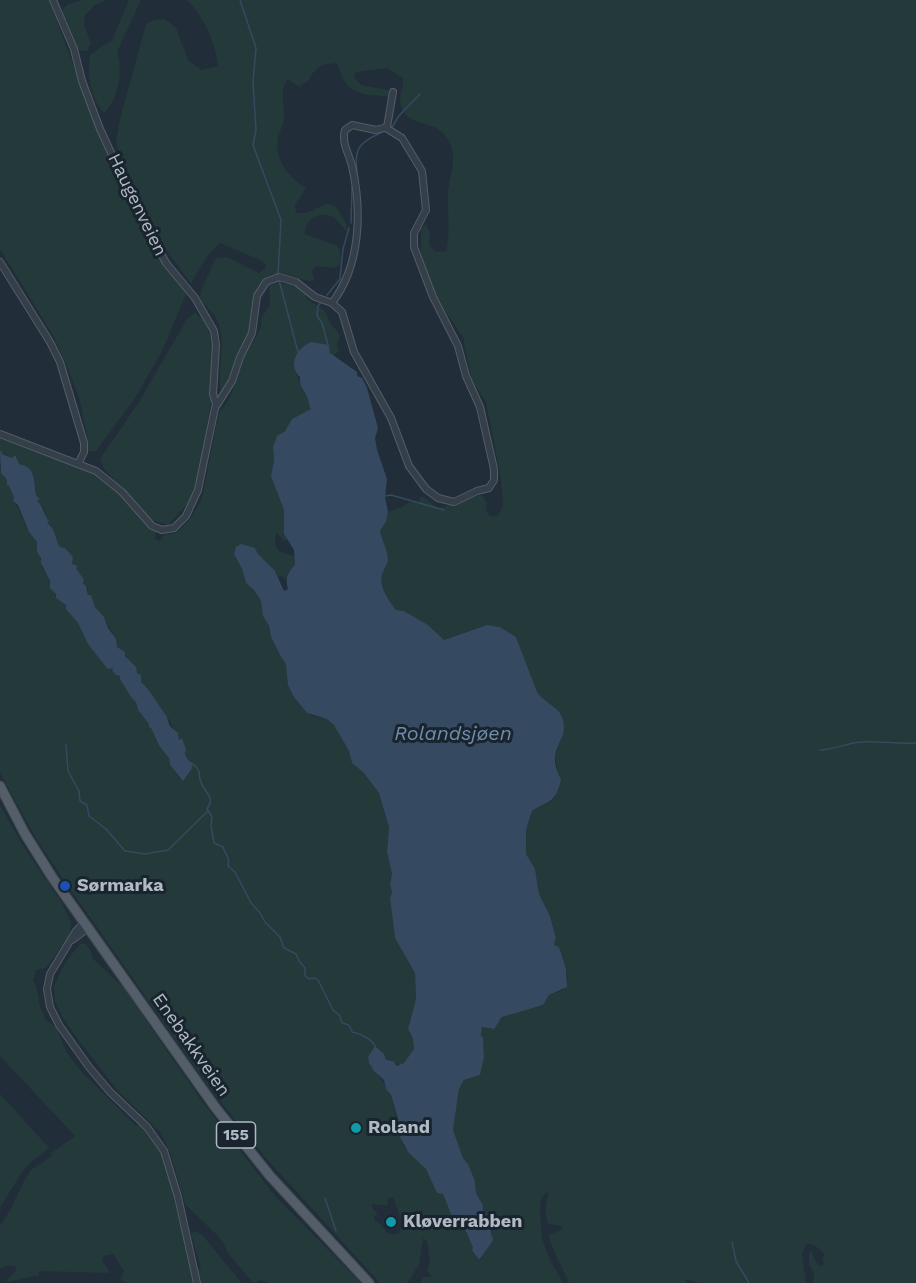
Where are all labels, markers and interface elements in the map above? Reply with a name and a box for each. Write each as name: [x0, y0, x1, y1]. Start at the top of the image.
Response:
street label: Haugenveien: [103, 150, 171, 260]
water label: Rolandsjøen: [394, 722, 512, 746]
place label: Sørmarka: [77, 875, 164, 897]
marker: Sørmarka: [58, 879, 72, 893]
street label: Enebakkveien: [147, 989, 235, 1101]
place label: Roland: [368, 1117, 430, 1139]
marker: Roland: [349, 1121, 363, 1135]
road number: 155: [216, 1122, 256, 1148]
place label: Kløverrabben: [403, 1211, 522, 1233]
marker: Kløverrabben: [384, 1215, 398, 1229]

